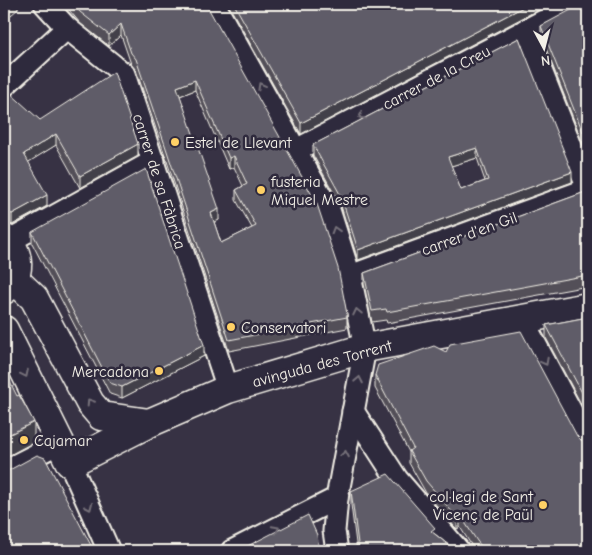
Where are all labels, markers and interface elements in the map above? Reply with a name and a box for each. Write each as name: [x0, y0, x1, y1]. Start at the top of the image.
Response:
north arrow: [520, 22, 570, 72]
street label: carrer de la Creu: [380, 42, 493, 114]
text: N: [540, 51, 551, 69]
one-way arrow: [257, 82, 267, 91]
one-way arrow: [358, 110, 367, 120]
street label: carrer de sa Fàbrica: [129, 111, 189, 251]
place label: Estel de Llevant: [185, 134, 292, 152]
marker: Estel de Llevant: [169, 136, 181, 148]
place label: fusteria Miquel Mestre: [270, 173, 368, 209]
marker: fusteria Miquel Mestre: [255, 184, 267, 196]
street label: carrer d'en Gil: [419, 208, 520, 260]
one-way arrow: [331, 226, 341, 235]
one-way arrow: [353, 308, 363, 317]
place label: Conservatori: [241, 319, 326, 337]
marker: Conservatori: [225, 321, 237, 333]
street label: avinguda des Torrent: [250, 337, 394, 391]
one-way arrow: [539, 357, 549, 366]
place label: Mercadona: [72, 363, 149, 381]
marker: Mercadona: [153, 365, 165, 377]
one-way arrow: [19, 368, 29, 377]
one-way arrow: [353, 375, 363, 384]
one-way arrow: [87, 398, 96, 407]
place label: Cajamar: [34, 432, 93, 450]
marker: Cajamar: [18, 434, 30, 446]
one-way arrow: [339, 450, 349, 459]
place label: col·legi de Sant Vicenç de Paül: [429, 488, 533, 524]
marker: col·legi de Sant Vicenç de Paül: [537, 499, 549, 511]
one-way arrow: [83, 502, 94, 511]
one-way arrow: [271, 525, 280, 535]

